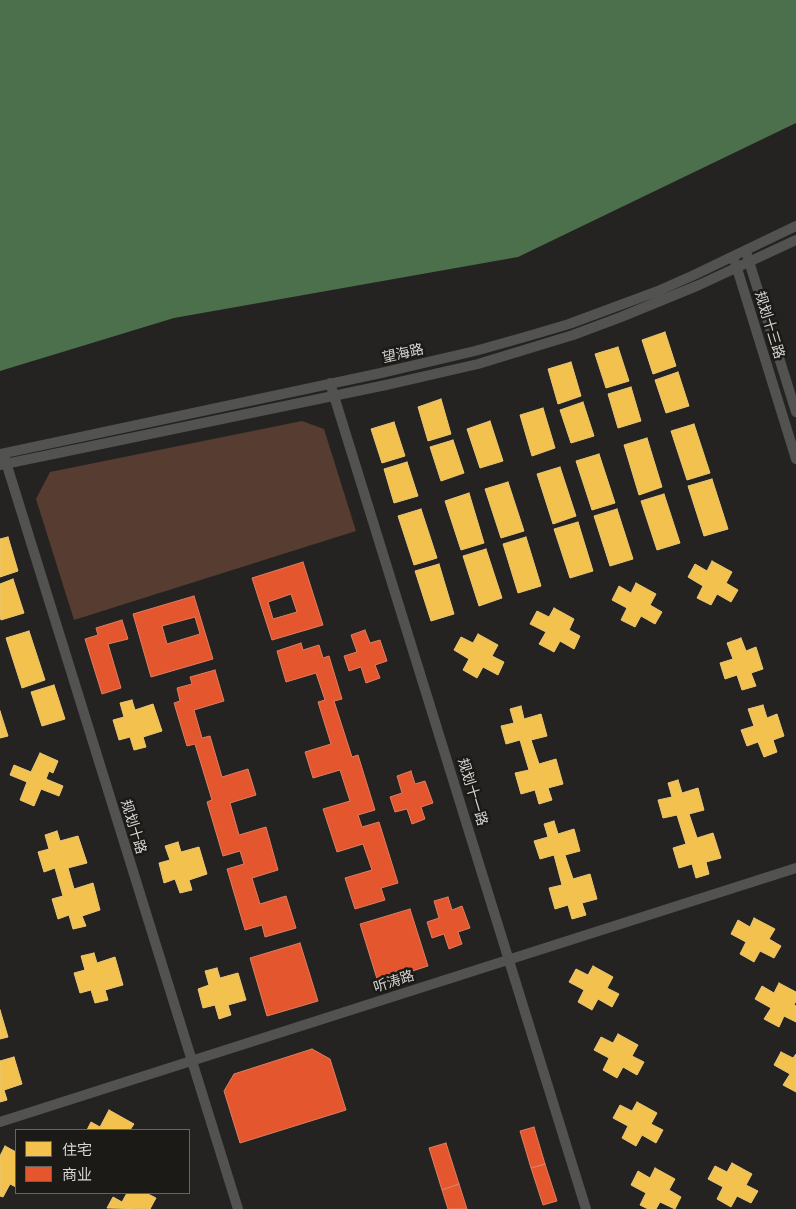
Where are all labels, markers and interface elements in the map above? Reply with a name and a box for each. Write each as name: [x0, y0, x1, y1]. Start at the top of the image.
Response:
street label: 规划十三路: [751, 289, 787, 361]
street label: 望海路: [381, 341, 425, 367]
street label: 规划十一路: [454, 756, 490, 828]
street label: 规划十路: [117, 798, 149, 856]
street label: 听涛路: [371, 968, 417, 996]
legend: [15, 1129, 190, 1194]
text: 住宅: [62, 1141, 92, 1159]
text: 商业: [62, 1166, 92, 1184]

